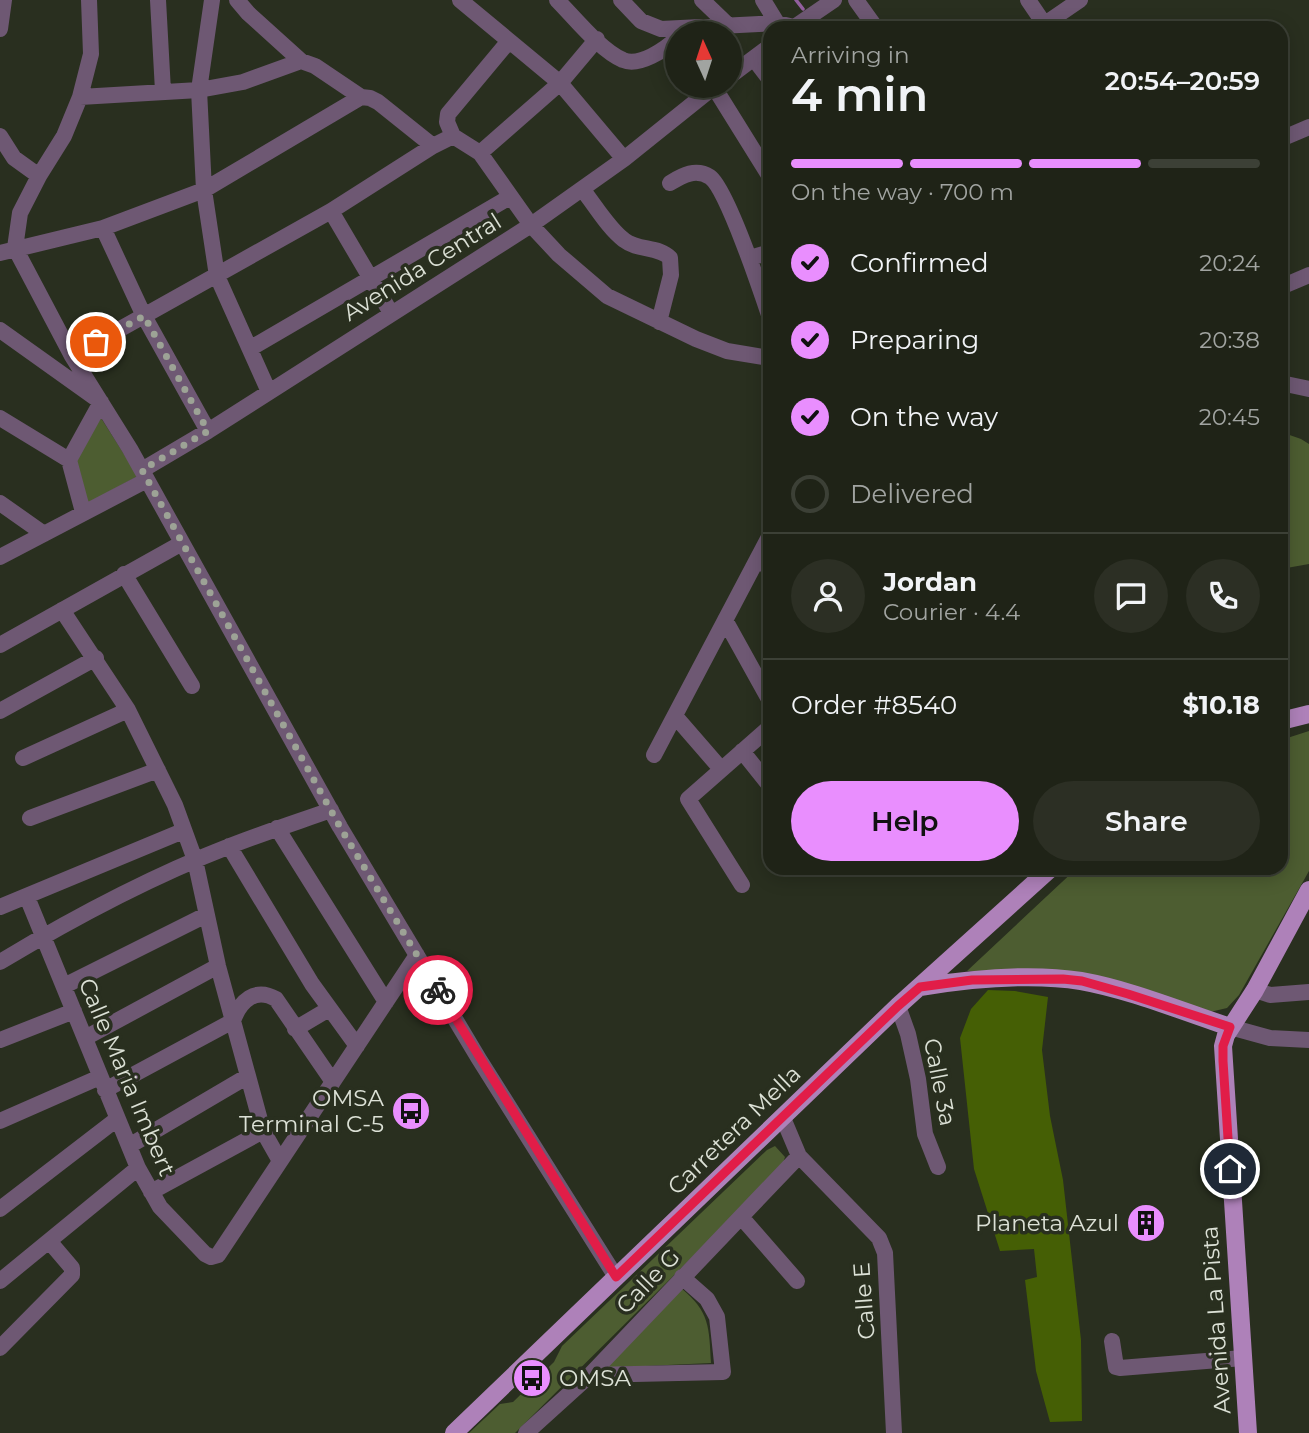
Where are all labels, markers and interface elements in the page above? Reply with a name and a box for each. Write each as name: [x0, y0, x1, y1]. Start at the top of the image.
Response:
north arrow: [665, 21, 742, 98]
map controls: [665, 21, 742, 98]
text: Arriving in: [791, 41, 910, 69]
text: 20:54–20:59: [1105, 65, 1260, 97]
text: 4 min: [791, 66, 928, 123]
text: On the way · 700 m: [791, 178, 1014, 206]
street label: Avenida Central: [338, 207, 506, 327]
icon: check: [791, 244, 829, 282]
text: Confirmed: [850, 247, 989, 279]
text: 20:24: [1199, 249, 1260, 277]
pin: [66, 312, 126, 372]
icon: check: [791, 321, 829, 359]
icon: bag: [77, 323, 115, 361]
text: Preparing: [850, 324, 979, 356]
text: 20:38: [1199, 326, 1260, 354]
icon: check: [791, 398, 829, 436]
text: On the way: [850, 401, 998, 433]
text: 20:45: [1199, 403, 1260, 431]
text: Delivered: [850, 478, 974, 510]
button: person: [791, 559, 865, 633]
button: chat: [1094, 559, 1168, 633]
button: phone: [1186, 559, 1260, 633]
text: Jordan: [883, 566, 977, 598]
text: Courier · 4.4: [883, 598, 1020, 626]
text: Order #8540: [791, 689, 957, 721]
text: $10.18: [1182, 689, 1260, 721]
button: Help: [791, 781, 1019, 861]
button: Share: [1033, 781, 1260, 861]
courier: [403, 955, 473, 1025]
icon: bike: [419, 971, 457, 1009]
street label: Calle Maria Imbert: [73, 974, 181, 1180]
street label: Calle 3a: [918, 1036, 962, 1128]
street label: Carretera Mella: [662, 1059, 806, 1201]
place label: OMSA Terminal C-5: [239, 1084, 385, 1138]
bus stop icon: OMSA Terminal C-5: [390, 1090, 432, 1132]
pin: [1200, 1139, 1260, 1199]
icon: home: [1211, 1150, 1249, 1188]
building icon: Planeta Azul: [1125, 1202, 1167, 1244]
place label: Planeta Azul: [975, 1209, 1119, 1237]
street label: Avenida La Pista: [1195, 1225, 1237, 1415]
street label: Calle G: [610, 1243, 686, 1319]
street label: Calle E: [847, 1261, 881, 1341]
bus stop icon: OMSA: [511, 1357, 553, 1399]
place label: OMSA: [559, 1364, 631, 1392]

